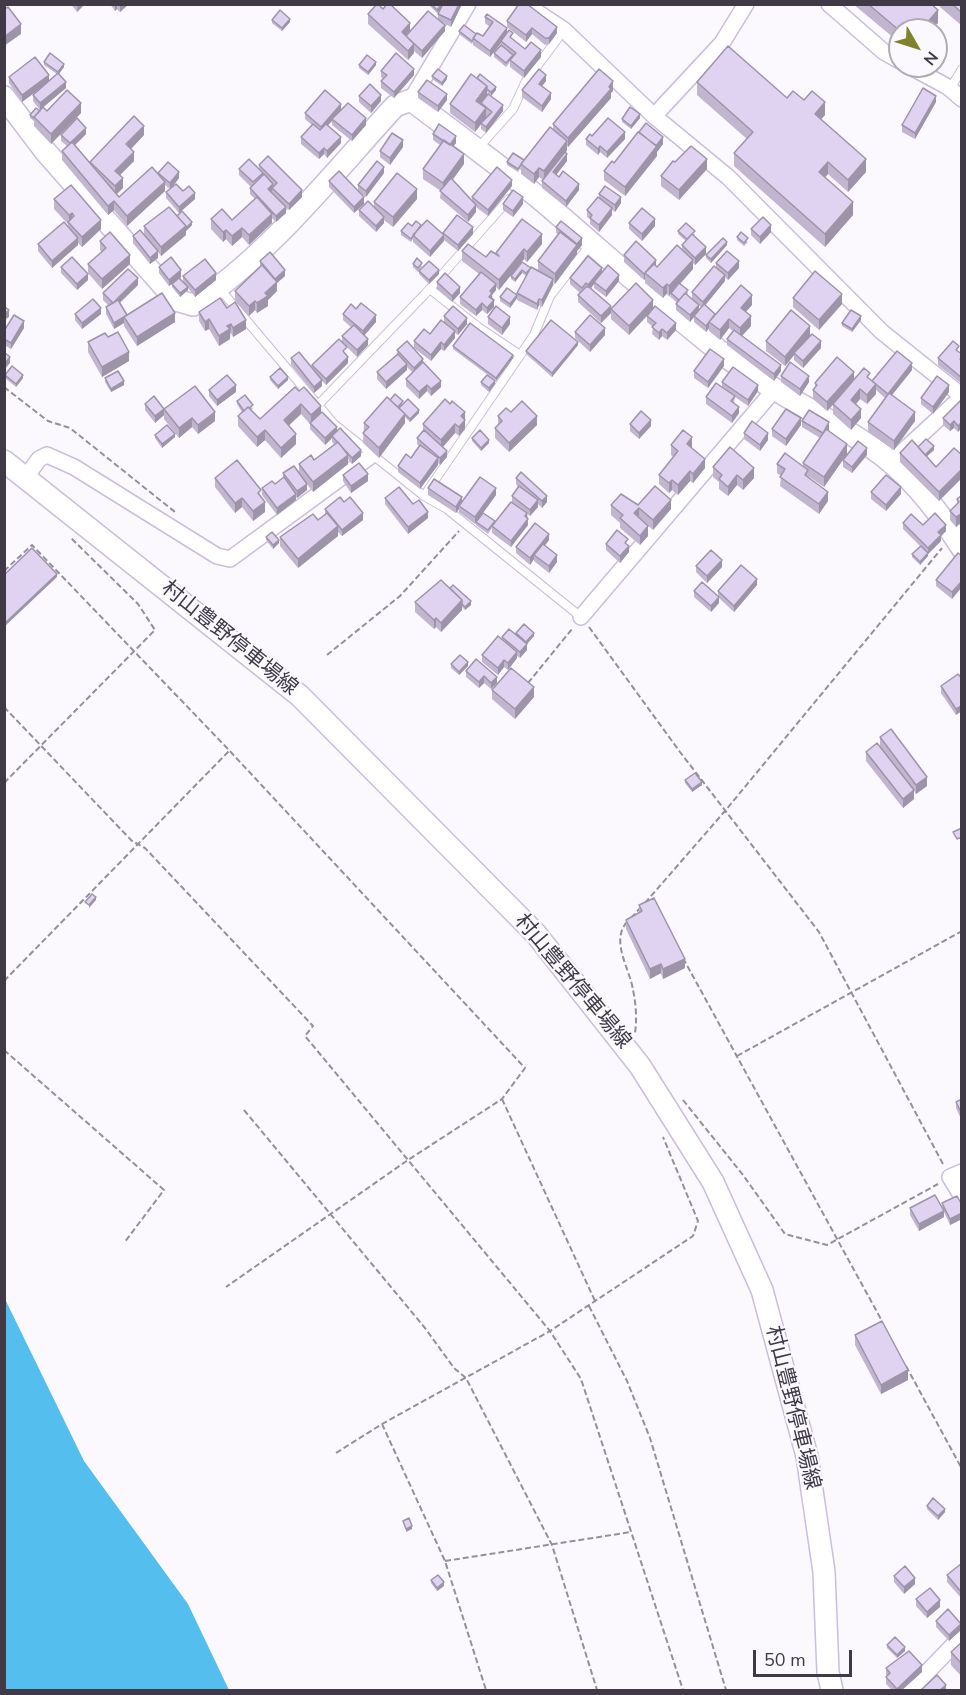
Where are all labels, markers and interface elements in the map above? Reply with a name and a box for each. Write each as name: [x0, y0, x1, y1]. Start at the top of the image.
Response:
north arrow: [888, 18, 948, 78]
text: N: [918, 46, 943, 70]
street label: 村山豊野停車場線: [156, 576, 302, 702]
street label: 村山豊野停車場線: [508, 910, 636, 1054]
street label: 村山豊野停車場線: [759, 1323, 825, 1493]
scale bar: [756, 1638, 855, 1676]
text: 50 m: [764, 1648, 806, 1672]

